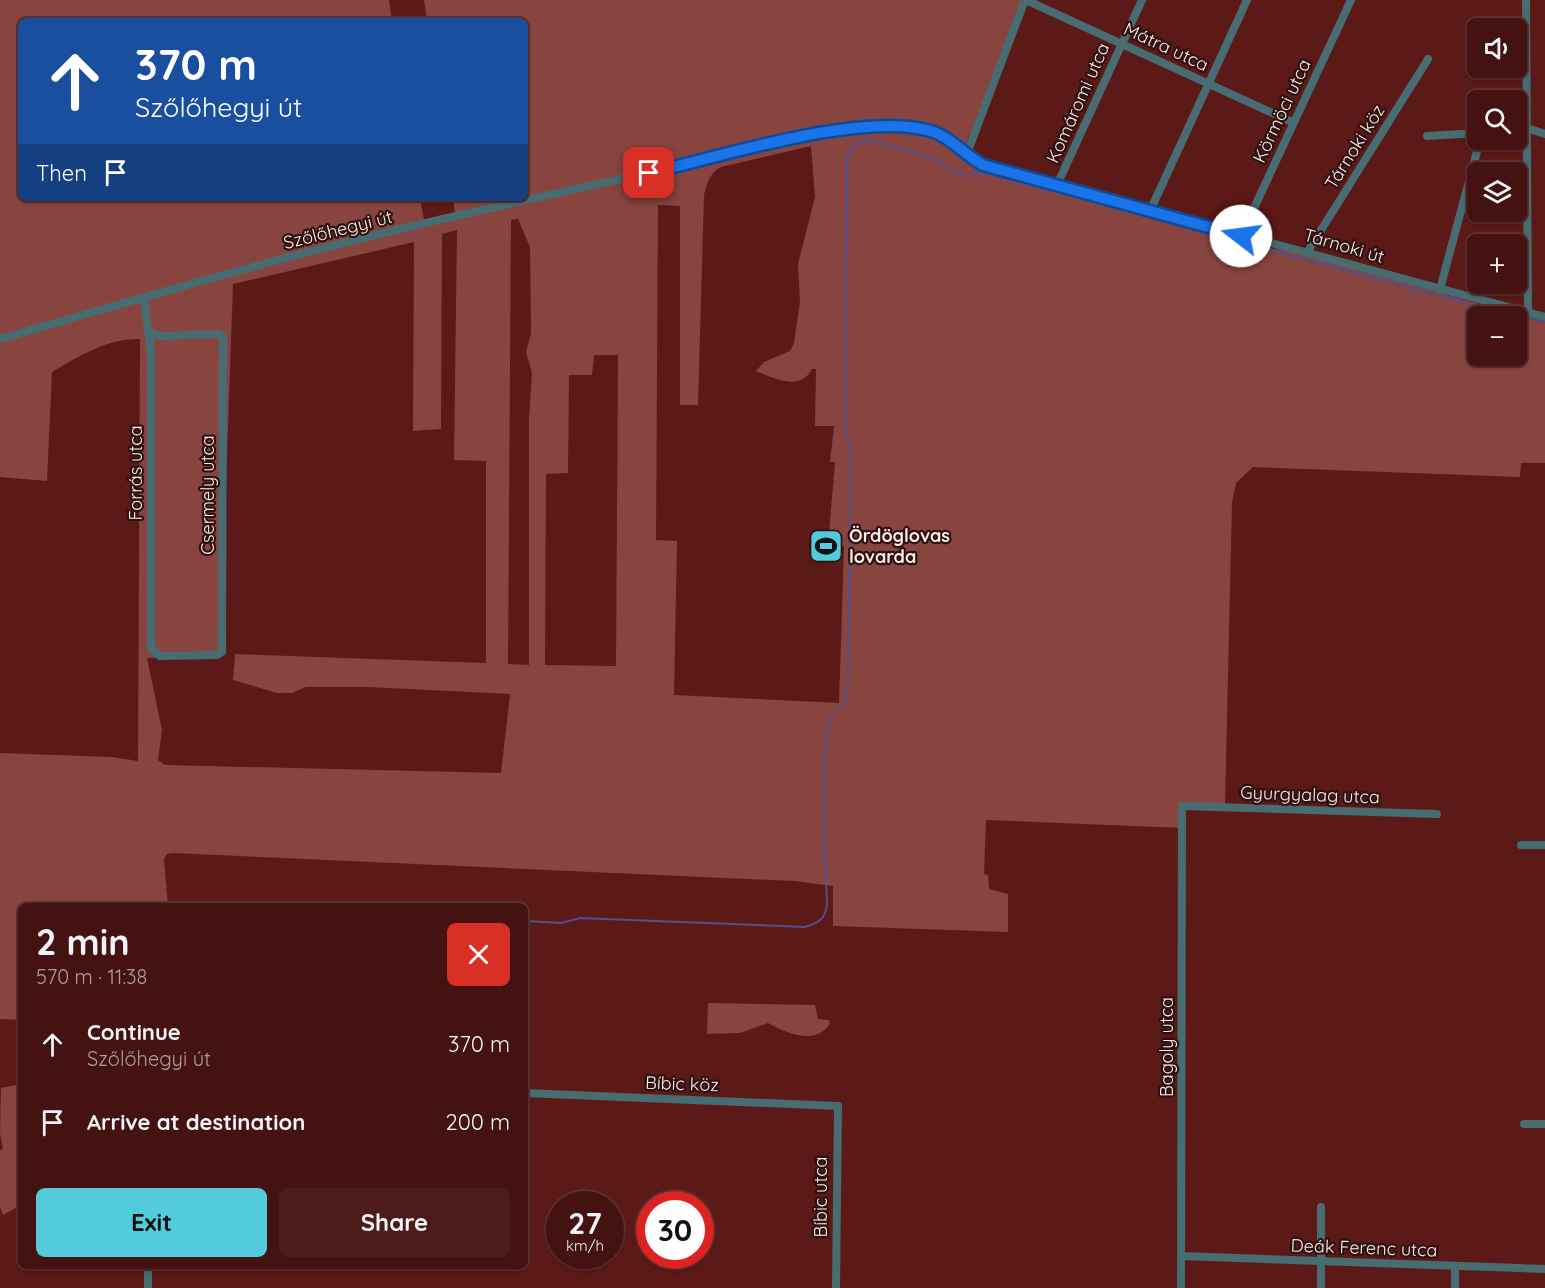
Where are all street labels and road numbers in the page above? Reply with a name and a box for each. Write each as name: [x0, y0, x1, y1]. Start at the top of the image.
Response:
street label: Mátra utca: [1120, 17, 1212, 76]
street label: Komáromi utca: [1041, 39, 1114, 166]
street label: Körmöci utca: [1247, 55, 1316, 166]
street label: Tárnoki köz: [1320, 100, 1390, 193]
street label: Szőlőhegyi út: [281, 205, 395, 254]
street label: Tárnoki út: [1301, 223, 1387, 268]
street label: Forrás utca: [124, 425, 147, 521]
street label: Csermely utca: [196, 435, 219, 555]
street label: Gyurgyalag utca: [1240, 781, 1380, 808]
street label: Bagoly utca: [1155, 997, 1178, 1097]
street label: Bíbic köz: [645, 1071, 719, 1096]
street label: Bíbic utca: [809, 1156, 832, 1238]
street label: Deák Ferenc utca: [1290, 1233, 1438, 1262]

